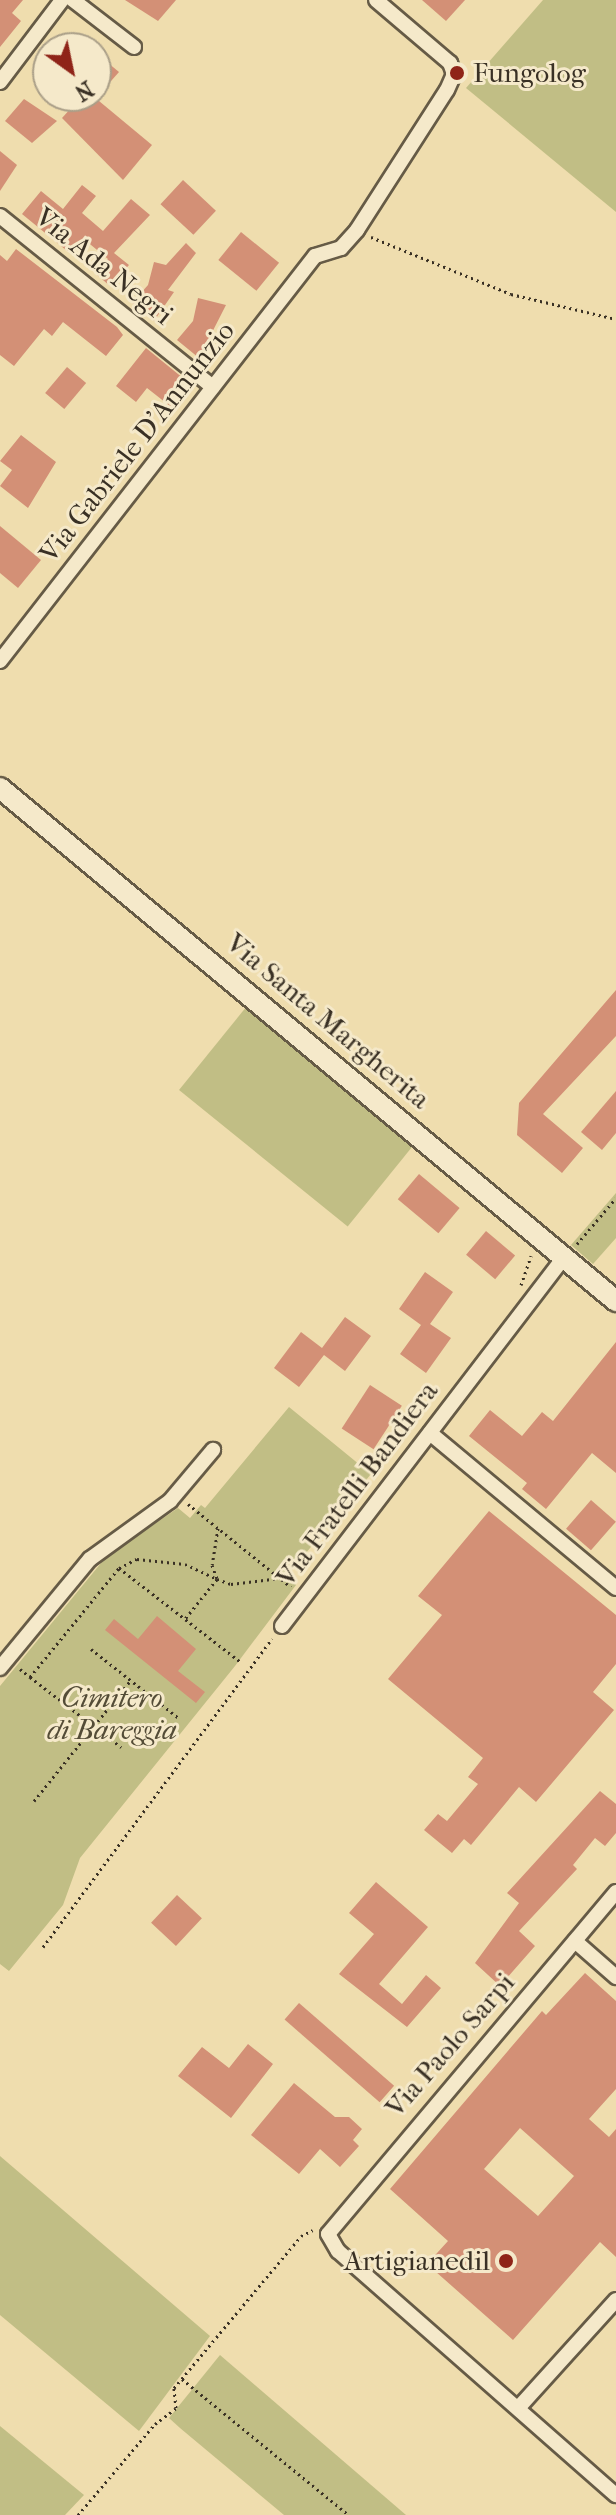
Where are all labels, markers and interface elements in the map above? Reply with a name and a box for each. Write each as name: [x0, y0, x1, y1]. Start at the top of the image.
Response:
north arrow: [32, 32, 112, 112]
place label: Fungolog: [473, 56, 586, 90]
marker: Fungolog: [448, 64, 466, 82]
text: N: [70, 75, 98, 106]
street label: Via Ada Negri: [28, 200, 180, 332]
street label: Via Gabriele D'Annunzio: [32, 315, 242, 569]
street label: Via Santa Margherita: [219, 926, 437, 1116]
street label: Via Fratelli Bandiera: [269, 1375, 445, 1593]
park label: Cimitero di Bareggia: [47, 1681, 177, 1747]
street label: Via Paolo Sarpi: [378, 1966, 522, 2124]
place label: Artigianedil: [344, 2244, 490, 2278]
marker: Artigianedil: [497, 2252, 515, 2270]

